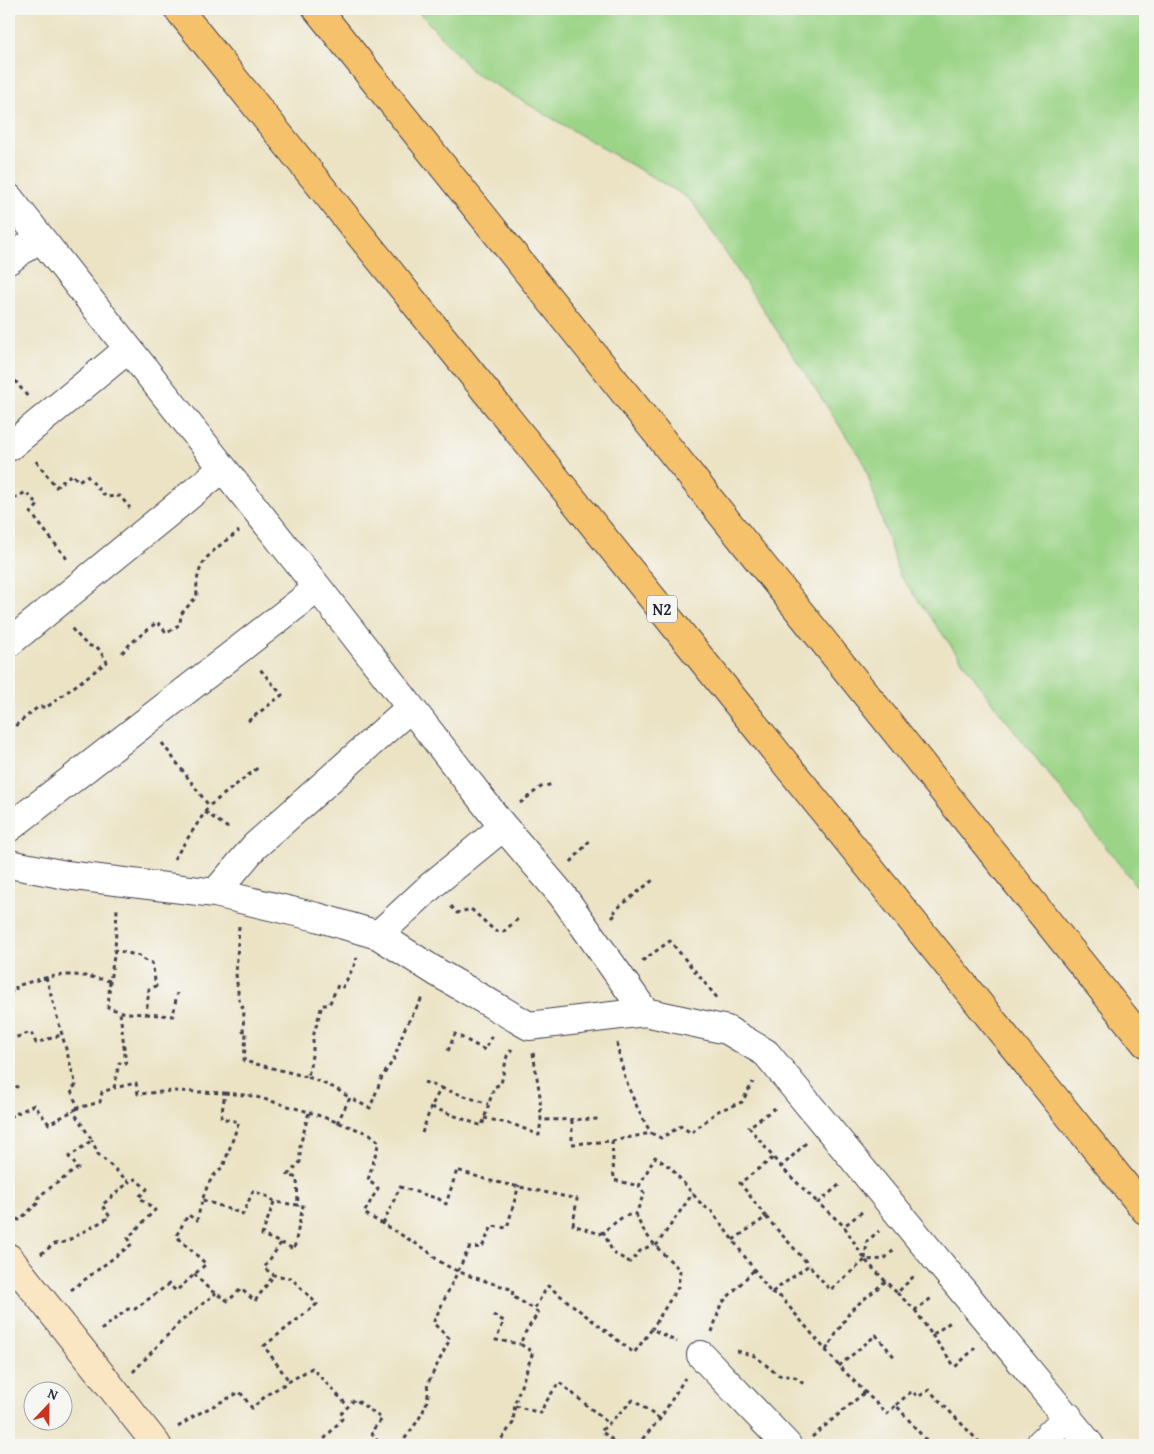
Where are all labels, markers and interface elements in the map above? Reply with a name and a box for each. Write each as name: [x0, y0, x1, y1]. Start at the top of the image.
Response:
road number: N2: [647, 596, 677, 622]
north arrow: [22, 1382, 72, 1432]
text: N: [45, 1383, 62, 1405]

